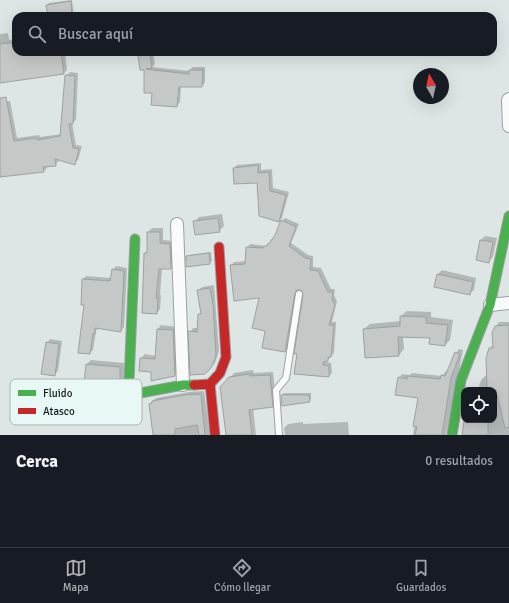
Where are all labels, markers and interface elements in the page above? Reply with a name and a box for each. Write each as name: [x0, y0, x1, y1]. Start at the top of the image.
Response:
search box: [12, 12, 497, 56]
icon: search: [26, 23, 48, 45]
text: Buscar aquí: [58, 25, 133, 43]
north arrow: [413, 68, 449, 104]
legend: [10, 379, 142, 425]
text: Fluido: [43, 387, 73, 400]
map controls: [461, 387, 497, 423]
button: locate: [461, 387, 497, 423]
text: Atasco: [43, 405, 75, 418]
text: Cerca: [16, 451, 58, 472]
text: 0 resultados: [425, 453, 493, 469]
tab: Mapa: [63, 557, 89, 594]
tab: Cómo llegar: [214, 557, 270, 594]
tab: Guardados: [396, 557, 446, 594]

